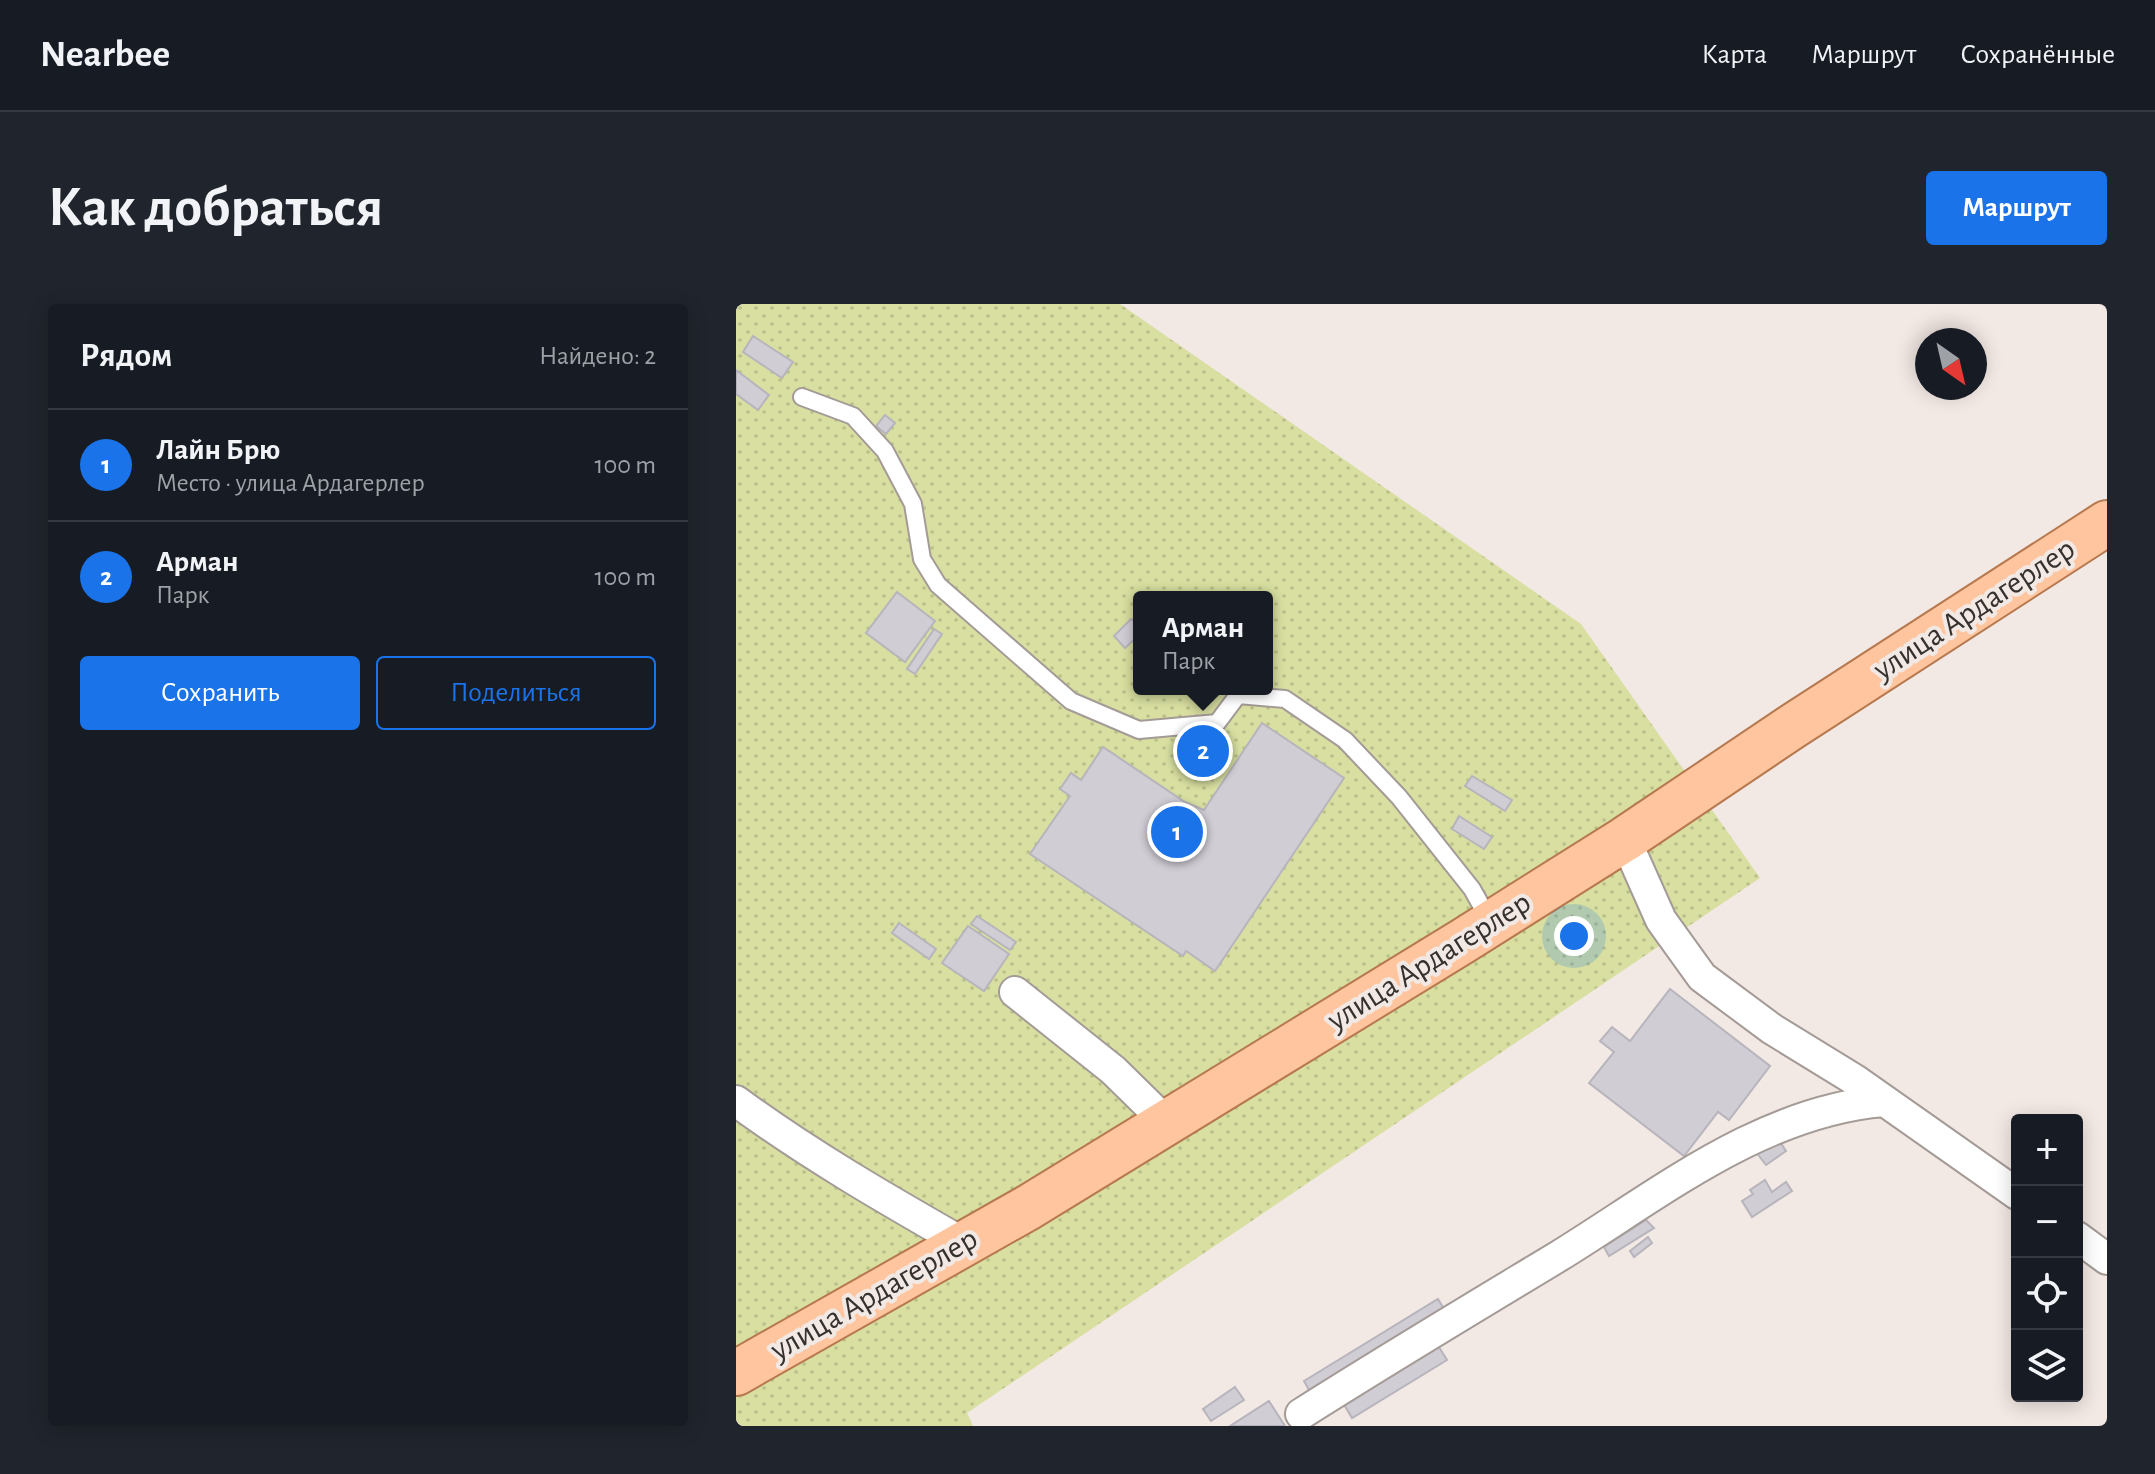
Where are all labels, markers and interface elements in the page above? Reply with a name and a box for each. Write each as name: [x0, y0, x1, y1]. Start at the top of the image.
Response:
text: Nearbee: [40, 36, 170, 74]
text: Карта: [1701, 41, 1767, 69]
text: Маршрут: [1811, 41, 1916, 69]
text: Сохранённые: [1960, 41, 2115, 69]
button: Маршрут: [1926, 171, 2107, 245]
text: Как добраться: [48, 180, 383, 236]
north arrow: [1915, 328, 1987, 400]
text: Рядом: [80, 339, 172, 373]
text: Найдено: 2: [539, 343, 656, 369]
text: Лайн Брю: [156, 435, 280, 465]
text: 1: [101, 452, 111, 478]
text: 100 m: [595, 452, 656, 478]
text: Место · улица Ардагерлер: [156, 470, 425, 496]
street label: улица Ардагерлер: [1867, 532, 2080, 686]
text: Арман: [156, 547, 238, 577]
text: 2: [100, 564, 112, 590]
text: 100 m: [595, 564, 656, 590]
text: Парк: [156, 582, 209, 608]
popup: [1133, 591, 1273, 695]
text: Арман: [1162, 613, 1244, 643]
text: Парк: [1162, 648, 1215, 674]
button: Сохранить: [80, 656, 360, 730]
button: Поделиться: [376, 656, 656, 730]
pin: 2: [1177, 721, 1229, 781]
pin: 1: [1151, 802, 1203, 862]
street label: улица Ардагерлер: [1321, 886, 1536, 1037]
your location: [1554, 916, 1594, 956]
map controls: [2011, 1114, 2083, 1402]
button: +: [2011, 1114, 2083, 1186]
button: −: [2011, 1186, 2083, 1258]
street label: улица Ардагерлер: [764, 1222, 983, 1367]
button: locate: [2011, 1258, 2083, 1330]
button: layers: [2011, 1330, 2083, 1402]

